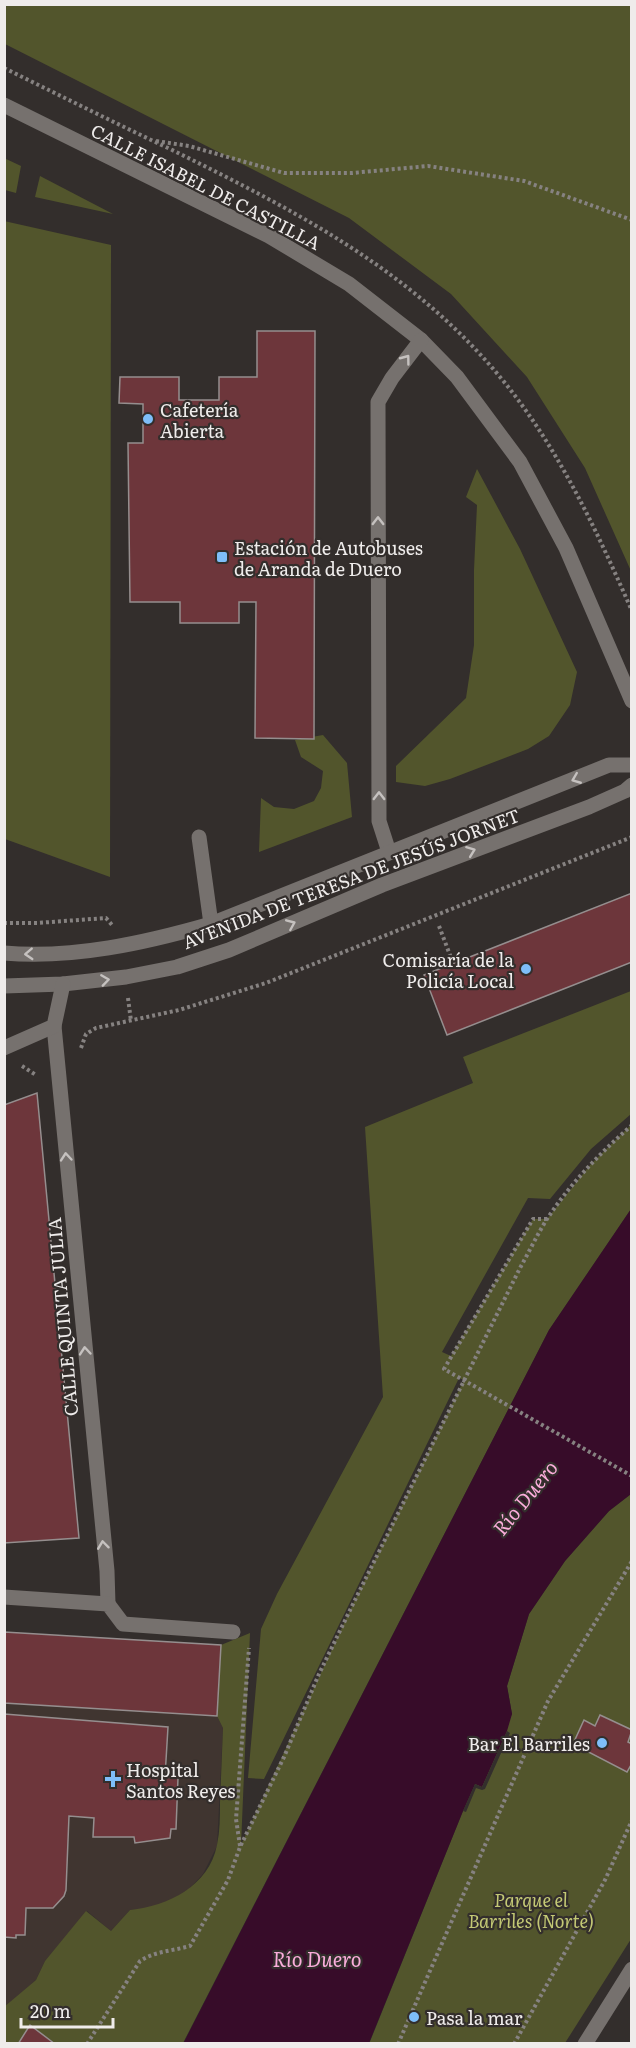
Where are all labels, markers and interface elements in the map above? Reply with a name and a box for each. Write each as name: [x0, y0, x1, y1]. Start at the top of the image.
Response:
street label: CALLE ISABEL DE CASTILLA: [87, 116, 325, 256]
one-way arrow: [399, 355, 410, 366]
place label: Cafetería Abierta: [160, 396, 239, 444]
marker: Cafetería Abierta: [141, 412, 155, 426]
one-way arrow: [372, 517, 384, 526]
place label: Estación de Autobuses de Aranda de Duero: [234, 534, 423, 582]
marker: Estación de Autobuses de Aranda de Duero: [215, 550, 229, 564]
one-way arrow: [571, 772, 582, 784]
one-way arrow: [373, 791, 385, 800]
street label: AVENIDA DE TERESA DE JESÚS JORNET: [178, 801, 524, 955]
one-way arrow: [465, 846, 476, 858]
one-way arrow: [284, 919, 295, 931]
place label: Comisaría de la Policía Local: [383, 946, 514, 994]
one-way arrow: [25, 947, 34, 960]
marker: Comisaría de la Policía Local: [519, 962, 533, 976]
one-way arrow: [100, 974, 109, 986]
one-way arrow: [60, 1153, 73, 1162]
street label: CALLE QUINTA JULIA: [40, 1217, 84, 1417]
one-way arrow: [79, 1347, 92, 1356]
water label: Río Duero: [484, 1453, 564, 1541]
one-way arrow: [98, 1541, 110, 1550]
place label: Bar El Barriles: [468, 1730, 590, 1757]
marker: Bar El Barriles: [595, 1736, 609, 1750]
place label: Hospital Santos Reyes: [126, 1756, 235, 1804]
marker: Hospital Santos Reyes: [104, 1770, 122, 1788]
park label: Parque el Barriles (Norte): [468, 1886, 594, 1934]
water label: Río Duero: [272, 1943, 362, 1973]
scale bar: [21, 1991, 112, 2029]
text: 20 m: [30, 1997, 71, 2024]
place label: Pasa la mar: [426, 2004, 523, 2031]
marker: Pasa la mar: [407, 2010, 421, 2024]

